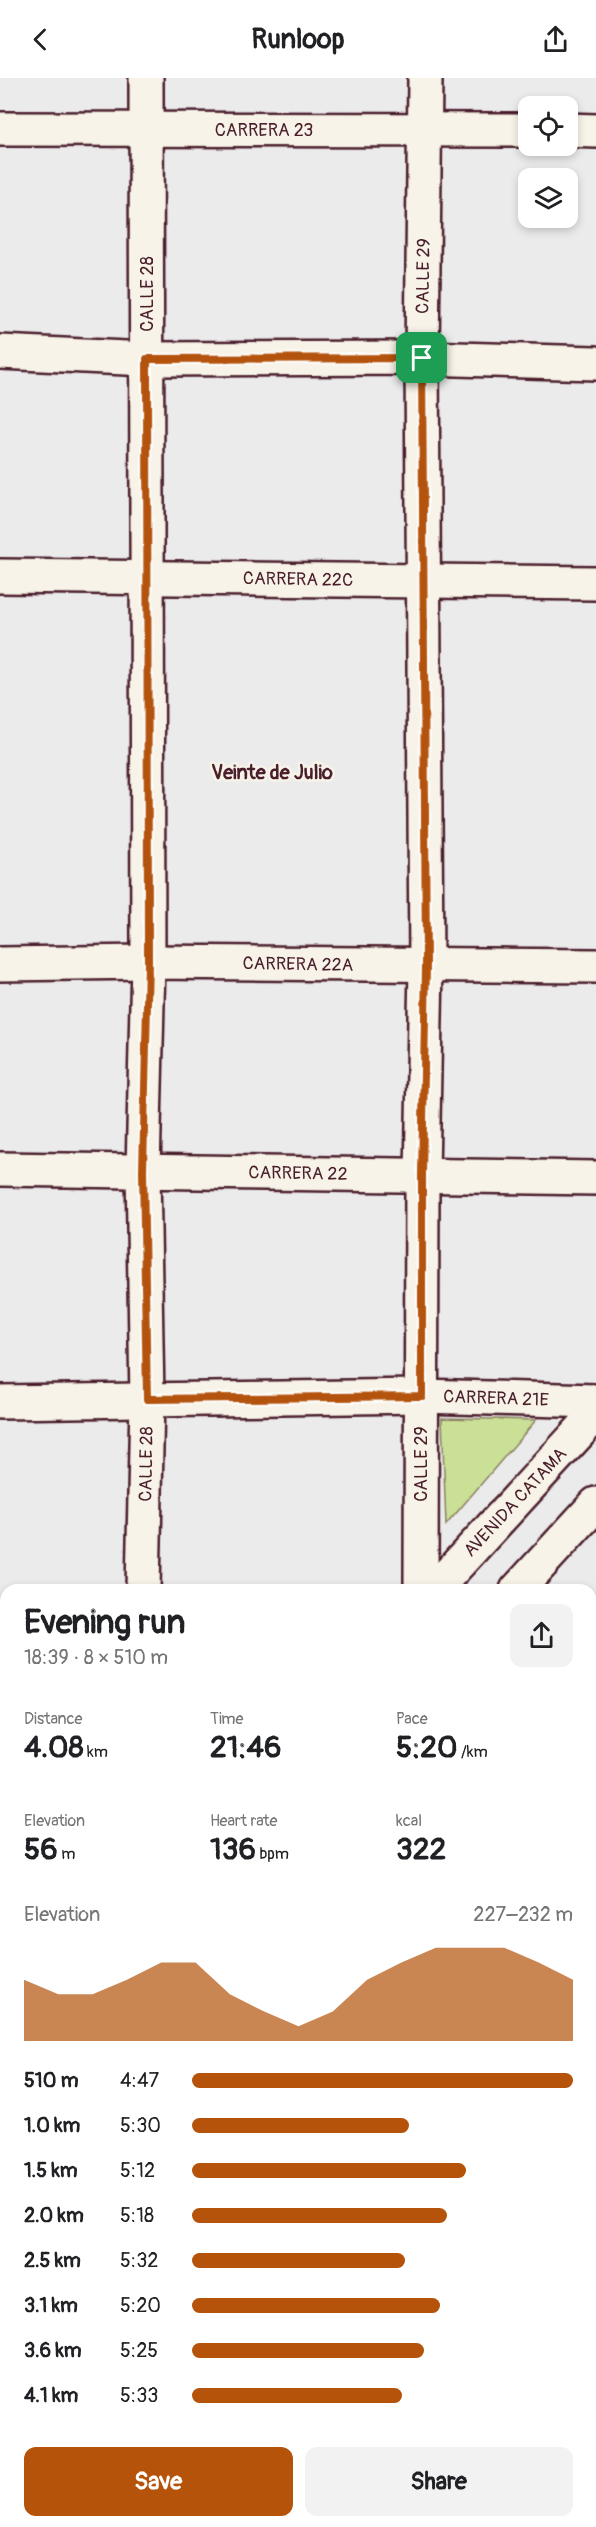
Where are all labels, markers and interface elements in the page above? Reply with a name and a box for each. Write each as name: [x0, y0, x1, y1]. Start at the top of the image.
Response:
icon: back: [24, 23, 57, 56]
text: Runloop: [252, 23, 344, 56]
icon: share: [539, 23, 572, 56]
map controls: [518, 96, 578, 228]
button: locate: [518, 96, 578, 156]
street label: CARRERA 23: [215, 119, 313, 142]
button: layers: [518, 168, 578, 228]
street label: CALLE 29: [411, 238, 436, 314]
street label: CALLE 28: [136, 256, 159, 332]
pin: [396, 332, 447, 383]
icon: arrive: [405, 341, 438, 374]
street label: CARRERA 22C: [243, 567, 353, 592]
district label: Veinte de Julio: [211, 760, 333, 785]
street label: CARRERA 22A: [242, 952, 354, 977]
street label: CARRERA 22: [248, 1161, 348, 1186]
street label: CARRERA 21E: [443, 1385, 549, 1412]
street label: CALLE 28: [134, 1426, 159, 1502]
street label: CALLE 29: [410, 1426, 433, 1502]
street label: AVENIDA CATAMA: [459, 1443, 572, 1562]
text: Evening run: [24, 1602, 185, 1643]
button: share: [510, 1604, 573, 1667]
text: 18:39 · 8 × 510 m: [24, 1645, 168, 1670]
text: Distance: [24, 1709, 83, 1729]
text: Time: [210, 1709, 243, 1729]
text: Pace: [396, 1709, 428, 1729]
text: 4.08: [24, 1729, 84, 1766]
text: 21:46: [210, 1729, 281, 1766]
text: 5:20: [396, 1729, 458, 1766]
text: km: [84, 1742, 108, 1762]
text: /km: [458, 1742, 488, 1762]
text: Elevation: [24, 1811, 85, 1831]
text: Heart rate: [210, 1811, 277, 1831]
text: kcal: [396, 1811, 422, 1831]
text: 56: [24, 1831, 58, 1868]
text: 136: [210, 1831, 256, 1868]
text: 322: [396, 1831, 446, 1868]
text: m: [58, 1844, 75, 1864]
text: bpm: [256, 1844, 289, 1864]
text: Elevation: [24, 1902, 100, 1927]
text: 227–232 m: [473, 1902, 573, 1927]
text: 510 m: [24, 2068, 78, 2093]
text: 4:47: [120, 2068, 159, 2093]
text: 1.0 km: [24, 2113, 80, 2138]
text: 5:30: [120, 2113, 161, 2138]
text: 1.5 km: [24, 2158, 77, 2183]
text: 5:12: [120, 2158, 155, 2183]
text: 2.0 km: [24, 2203, 84, 2228]
text: 5:18: [120, 2203, 154, 2228]
text: 2.5 km: [24, 2248, 81, 2273]
text: 5:32: [120, 2248, 159, 2273]
text: 3.1 km: [24, 2293, 78, 2318]
text: 5:20: [120, 2293, 161, 2318]
text: 3.6 km: [24, 2338, 82, 2363]
text: 5:25: [120, 2338, 158, 2363]
text: 4.1 km: [24, 2383, 78, 2408]
text: 5:33: [120, 2383, 159, 2408]
button: Save: [24, 2447, 293, 2516]
button: Share: [305, 2447, 573, 2516]

